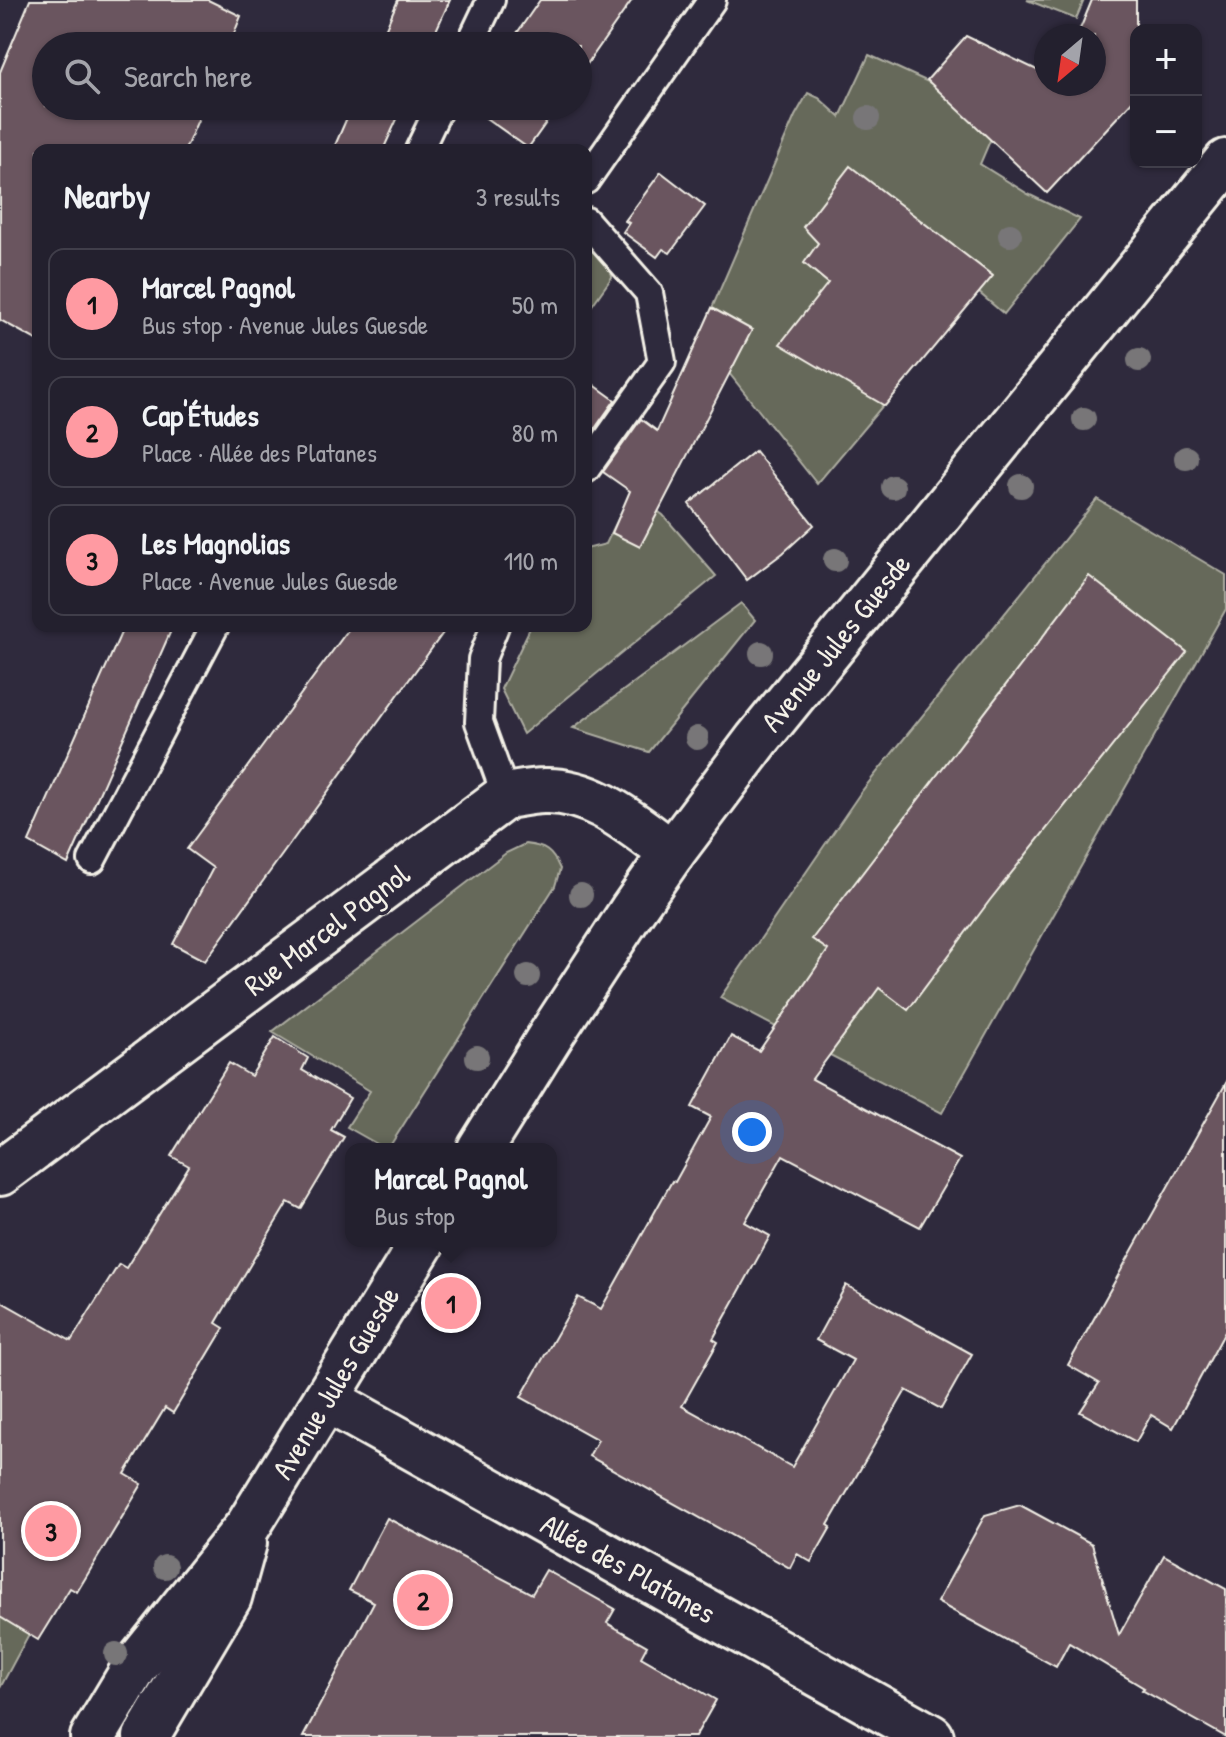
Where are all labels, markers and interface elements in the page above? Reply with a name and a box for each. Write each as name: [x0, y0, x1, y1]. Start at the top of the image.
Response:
north arrow: [1034, 24, 1106, 96]
map controls: [1130, 24, 1202, 168]
button: +: [1130, 24, 1202, 96]
search box: [32, 32, 592, 120]
icon: search: [60, 54, 104, 98]
text: Search here: [124, 56, 252, 96]
button: −: [1130, 96, 1202, 168]
text: Nearby: [64, 173, 150, 219]
text: 3 results: [476, 179, 560, 214]
text: Marcel Pagnol: [142, 267, 295, 307]
text: 1: [87, 287, 97, 322]
text: 50 m: [512, 287, 558, 322]
text: Bus stop · Avenue Jules Guesde: [142, 307, 428, 342]
text: Cap'Études: [142, 395, 259, 435]
text: 2: [86, 415, 98, 450]
text: 80 m: [511, 415, 558, 450]
text: Place · Allée des Platanes: [142, 435, 377, 470]
text: Les Magnolias: [142, 523, 290, 563]
text: 3: [86, 543, 98, 578]
text: 110 m: [504, 543, 558, 578]
street label: Avenue Jules Guesde: [751, 545, 919, 740]
text: Place · Avenue Jules Guesde: [142, 563, 398, 598]
street label: Rue Marcel Pagnol: [236, 854, 417, 1005]
your location: [732, 1112, 772, 1152]
popup: [345, 1143, 557, 1247]
text: Marcel Pagnol: [375, 1158, 527, 1198]
text: Bus stop: [375, 1198, 455, 1233]
pin: 1: [425, 1273, 477, 1333]
street label: Avenue Jules Guesde: [262, 1279, 408, 1486]
pin: 3: [25, 1501, 77, 1561]
street label: Allée des Platanes: [534, 1504, 723, 1633]
pin: 2: [397, 1570, 449, 1630]

